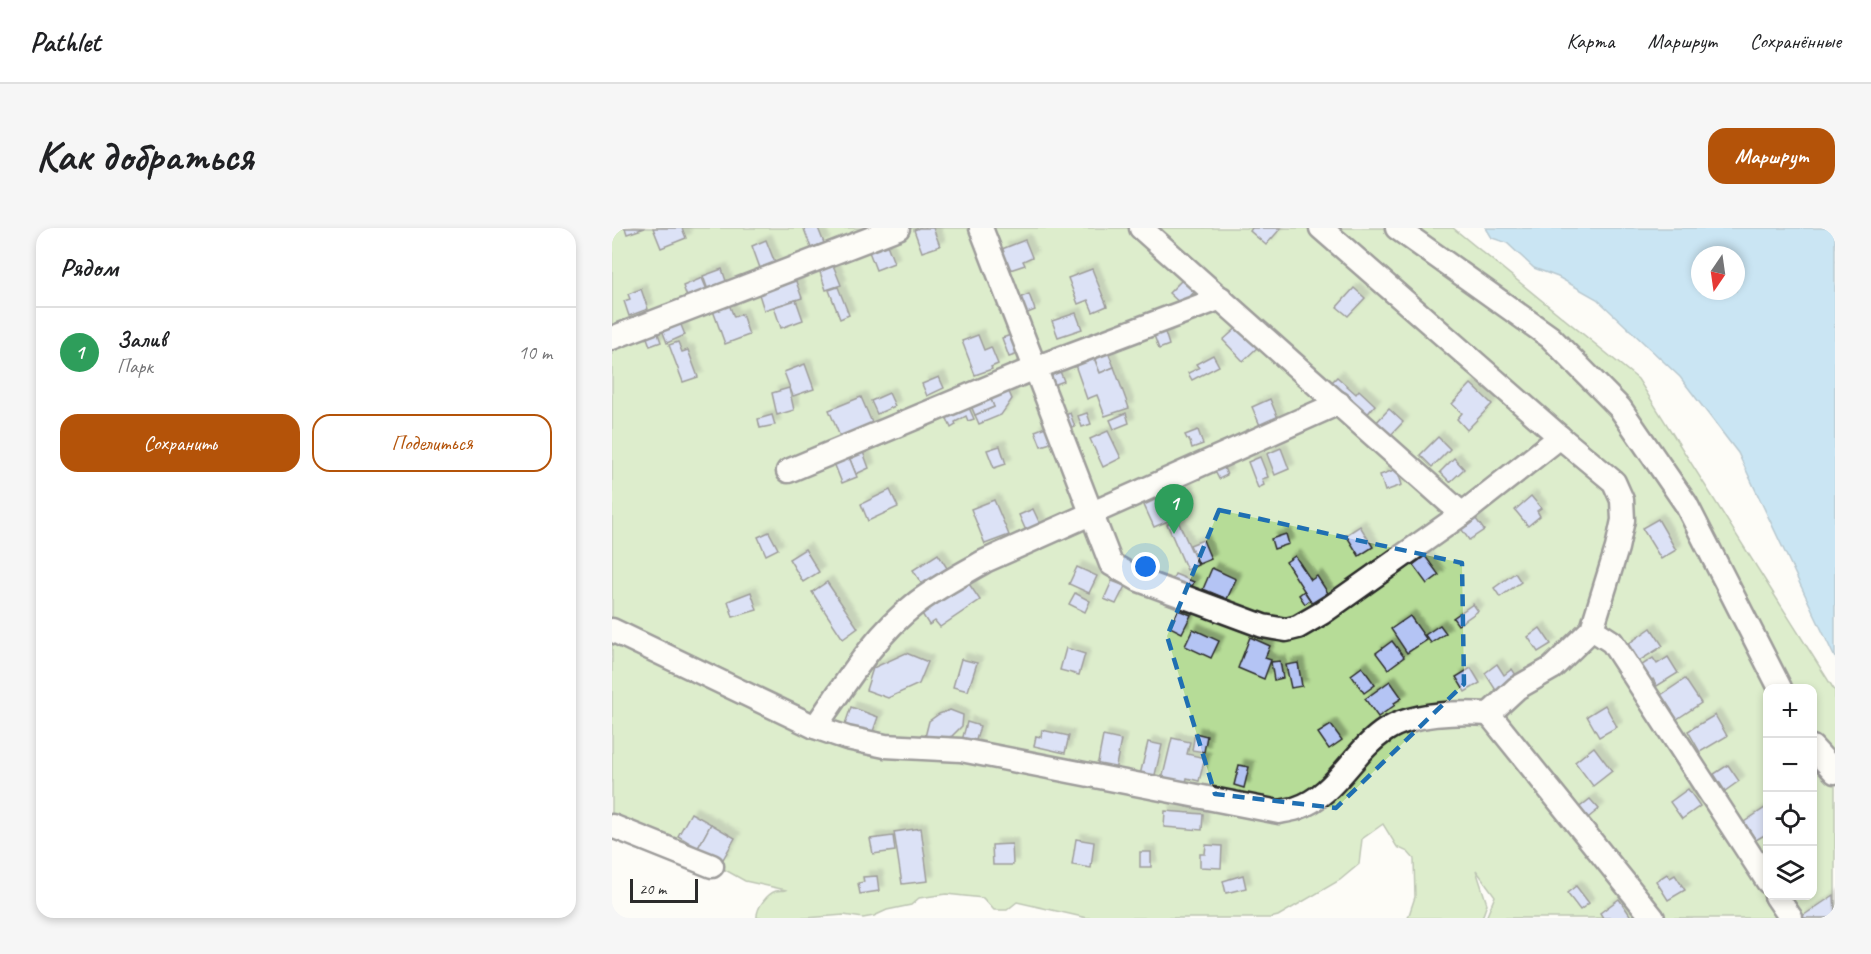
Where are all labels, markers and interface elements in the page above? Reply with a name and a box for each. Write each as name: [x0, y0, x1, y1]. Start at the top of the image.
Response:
text: Pathlet: [30, 24, 100, 59]
text: Карта: [1566, 28, 1615, 54]
text: Маршрут: [1648, 28, 1717, 54]
text: Сохранённые: [1750, 28, 1841, 54]
button: Маршрут: [1708, 128, 1835, 184]
text: Как добраться: [36, 130, 253, 183]
north arrow: [1691, 246, 1745, 300]
text: Рядом: [60, 251, 118, 284]
text: Залив: [117, 326, 166, 354]
text: 1: [75, 340, 84, 365]
text: 10 m: [518, 340, 552, 365]
text: Парк: [117, 354, 153, 379]
button: Сохранить: [60, 414, 300, 472]
button: Поделиться: [312, 414, 552, 472]
pin: 1: [1154, 484, 1194, 534]
your location: [1131, 552, 1160, 581]
map controls: [1763, 684, 1817, 900]
button: +: [1763, 684, 1817, 738]
button: −: [1763, 738, 1817, 792]
button: locate: [1763, 792, 1817, 846]
button: layers: [1763, 846, 1817, 900]
scale bar: [630, 876, 698, 904]
text: 20 m: [639, 879, 666, 899]

